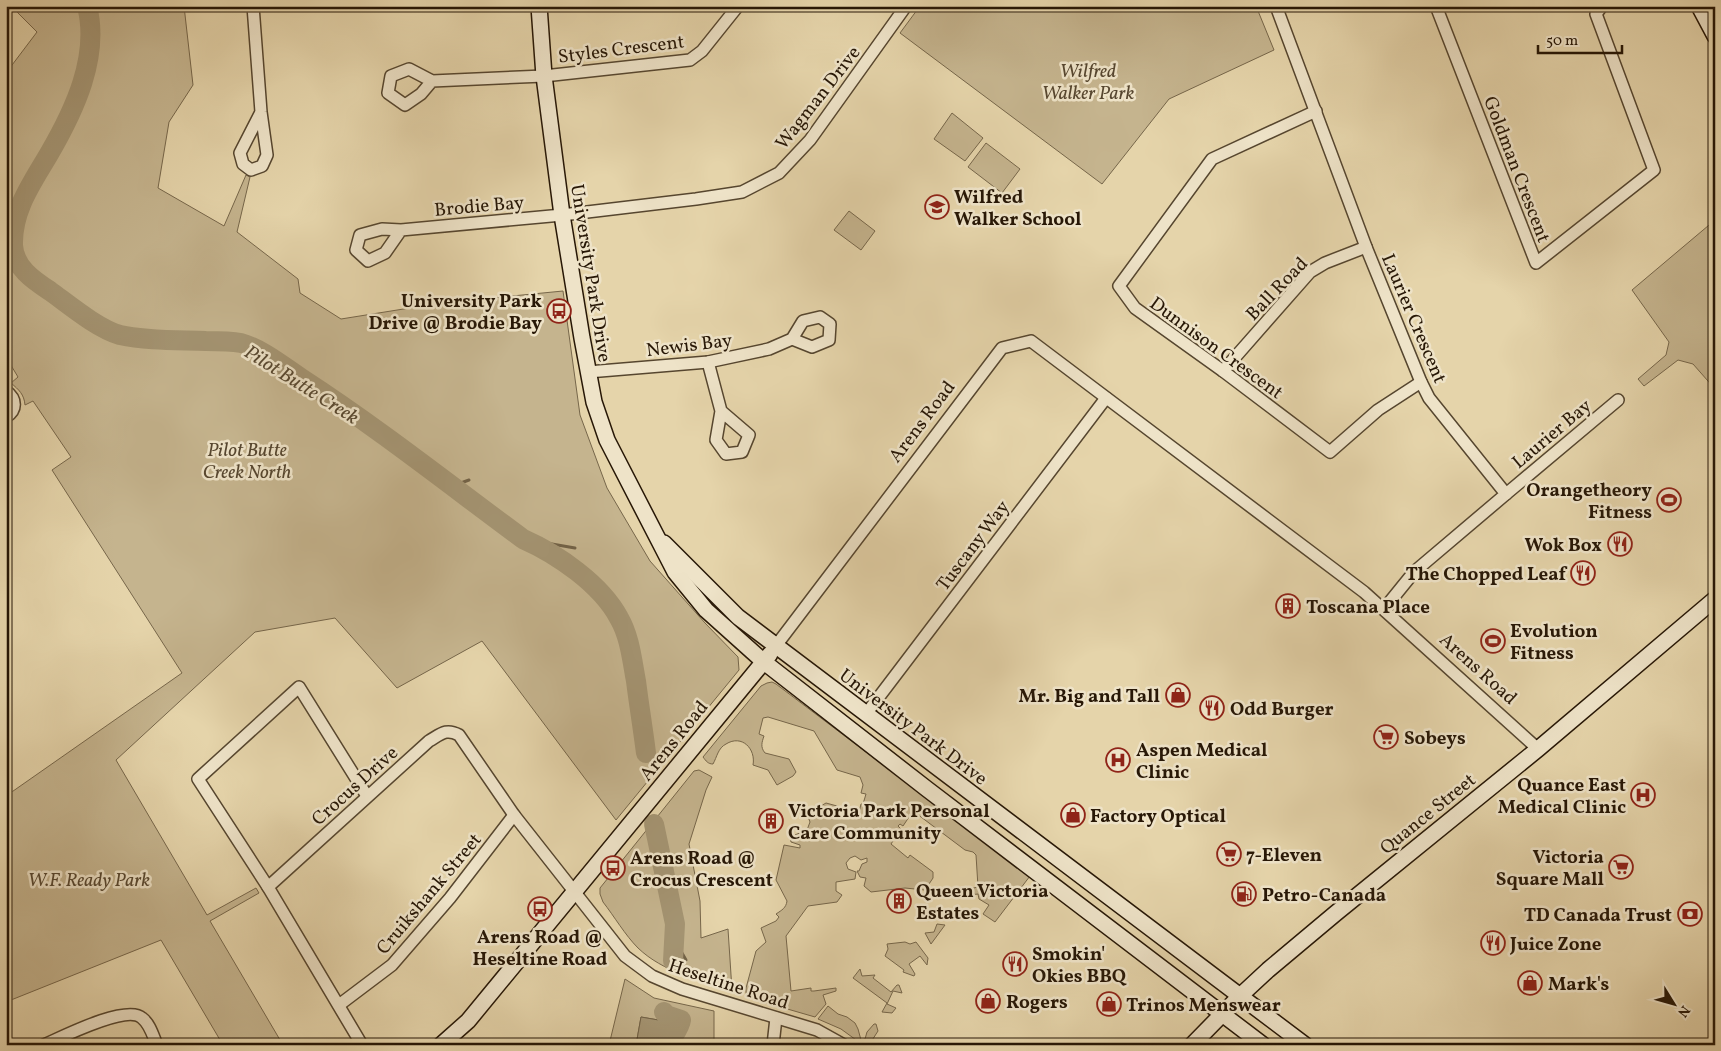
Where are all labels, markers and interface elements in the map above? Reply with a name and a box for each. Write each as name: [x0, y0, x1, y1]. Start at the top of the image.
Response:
scale bar: [1538, 22, 1622, 54]
street label: Styles Crescent: [557, 29, 686, 71]
text: 50 m: [1546, 31, 1578, 52]
street label: Wagman Drive: [770, 41, 867, 155]
park label: Wilfred Walker Park: [1042, 59, 1135, 107]
street label: Goldman Crescent: [1476, 93, 1556, 247]
street label: University Park Drive: [563, 183, 617, 364]
place label: Wilfred Walker School: [954, 185, 1081, 233]
street label: Brodie Bay: [433, 190, 525, 224]
school or university icon: Wilfred Walker School: [924, 194, 950, 220]
street label: Laurier Crescent: [1374, 250, 1452, 388]
street label: Ball Road: [1241, 252, 1314, 327]
place label: University Park Drive @ Brodie Bay: [368, 289, 542, 337]
street label: Dunnison Crescent: [1144, 291, 1288, 406]
bus stop icon: University Park Drive @ Brodie Bay: [546, 298, 572, 324]
street label: Newis Bay: [645, 328, 734, 364]
water label: Pilot Butte Creek: [238, 339, 364, 432]
street label: Arens Road: [883, 376, 962, 469]
street label: Laurier Bay: [1507, 394, 1598, 475]
park label: Pilot Butte Creek North: [203, 438, 291, 486]
place label: Orangetheory Fitness: [1526, 478, 1652, 526]
sports icon: Orangetheory Fitness: [1656, 487, 1682, 513]
street label: Tuscany Way: [931, 495, 1016, 597]
restaurant icon: Wok Box: [1607, 531, 1633, 557]
place label: Wok Box: [1525, 533, 1602, 559]
restaurant icon: The Chopped Leaf: [1570, 560, 1596, 586]
place label: The Chopped Leaf: [1406, 562, 1568, 588]
building icon: Toscana Place: [1275, 593, 1301, 619]
place label: Toscana Place: [1306, 595, 1430, 621]
place label: Evolution Fitness: [1510, 619, 1598, 667]
street label: Arens Road: [1433, 628, 1522, 711]
sports icon: Evolution Fitness: [1480, 628, 1506, 654]
street label: University Park Drive: [833, 663, 992, 792]
shop icon: Mr. Big and Tall: [1165, 682, 1191, 708]
place label: Mr. Big and Tall: [1019, 684, 1160, 710]
restaurant icon: Odd Burger: [1199, 695, 1225, 721]
street label: Arens Road: [634, 696, 715, 787]
place label: Odd Burger: [1230, 697, 1334, 723]
supermarket icon: Sobeys: [1373, 724, 1399, 750]
place label: Sobeys: [1404, 726, 1466, 752]
place label: Aspen Medical Clinic: [1136, 738, 1268, 786]
street label: Crocus Drive: [307, 741, 404, 832]
hospital icon: Aspen Medical Clinic: [1105, 747, 1131, 773]
street label: Quance Street: [1375, 768, 1482, 861]
place label: Quance East Medical Clinic: [1498, 773, 1626, 821]
hospital icon: Quance East Medical Clinic: [1630, 782, 1656, 808]
place label: Victoria Park Personal Care Community: [788, 799, 990, 847]
shop icon: Factory Optical: [1060, 802, 1086, 828]
place label: Factory Optical: [1090, 804, 1226, 830]
building icon: Victoria Park Personal Care Community: [758, 808, 784, 834]
street label: Cruikshank Street: [371, 828, 488, 961]
supermarket icon: 7-Eleven: [1216, 841, 1242, 867]
place label: 7-Eleven: [1246, 843, 1322, 869]
place label: Victoria Square Mall: [1496, 845, 1604, 893]
place label: Arens Road @ Crocus Crescent: [630, 846, 773, 894]
supermarket icon: Victoria Square Mall: [1608, 854, 1634, 880]
bus stop icon: Arens Road @ Crocus Crescent: [600, 855, 626, 881]
park label: W.F. Ready Park: [28, 868, 150, 894]
place label: Queen Victoria Estates: [916, 879, 1049, 927]
fuel station icon: Petro-Canada: [1231, 881, 1257, 907]
place label: Petro-Canada: [1262, 883, 1386, 909]
building icon: Queen Victoria Estates: [886, 888, 912, 914]
bus stop icon: Arens Road @ Heseltine Road: [527, 896, 553, 922]
bank icon: TD Canada Trust: [1677, 901, 1703, 927]
place label: TD Canada Trust: [1524, 903, 1672, 929]
place label: Arens Road @ Heseltine Road: [473, 925, 608, 973]
restaurant icon: Juice Zone: [1480, 930, 1506, 956]
place label: Juice Zone: [1509, 932, 1602, 958]
place label: Smokin' Okies BBQ: [1032, 942, 1127, 990]
restaurant icon: Smokin' Okies BBQ: [1002, 951, 1028, 977]
street label: Heseltine Road: [665, 953, 792, 1017]
shop icon: Mark's: [1517, 970, 1543, 996]
place label: Mark's: [1548, 972, 1610, 998]
north arrow: [1648, 978, 1698, 1028]
shop icon: Rogers: [975, 988, 1001, 1014]
place label: Rogers: [1006, 990, 1068, 1016]
shop icon: Trinos Menswear: [1096, 991, 1122, 1017]
place label: Trinos Menswear: [1126, 993, 1281, 1019]
text: N: [1673, 1001, 1694, 1021]

